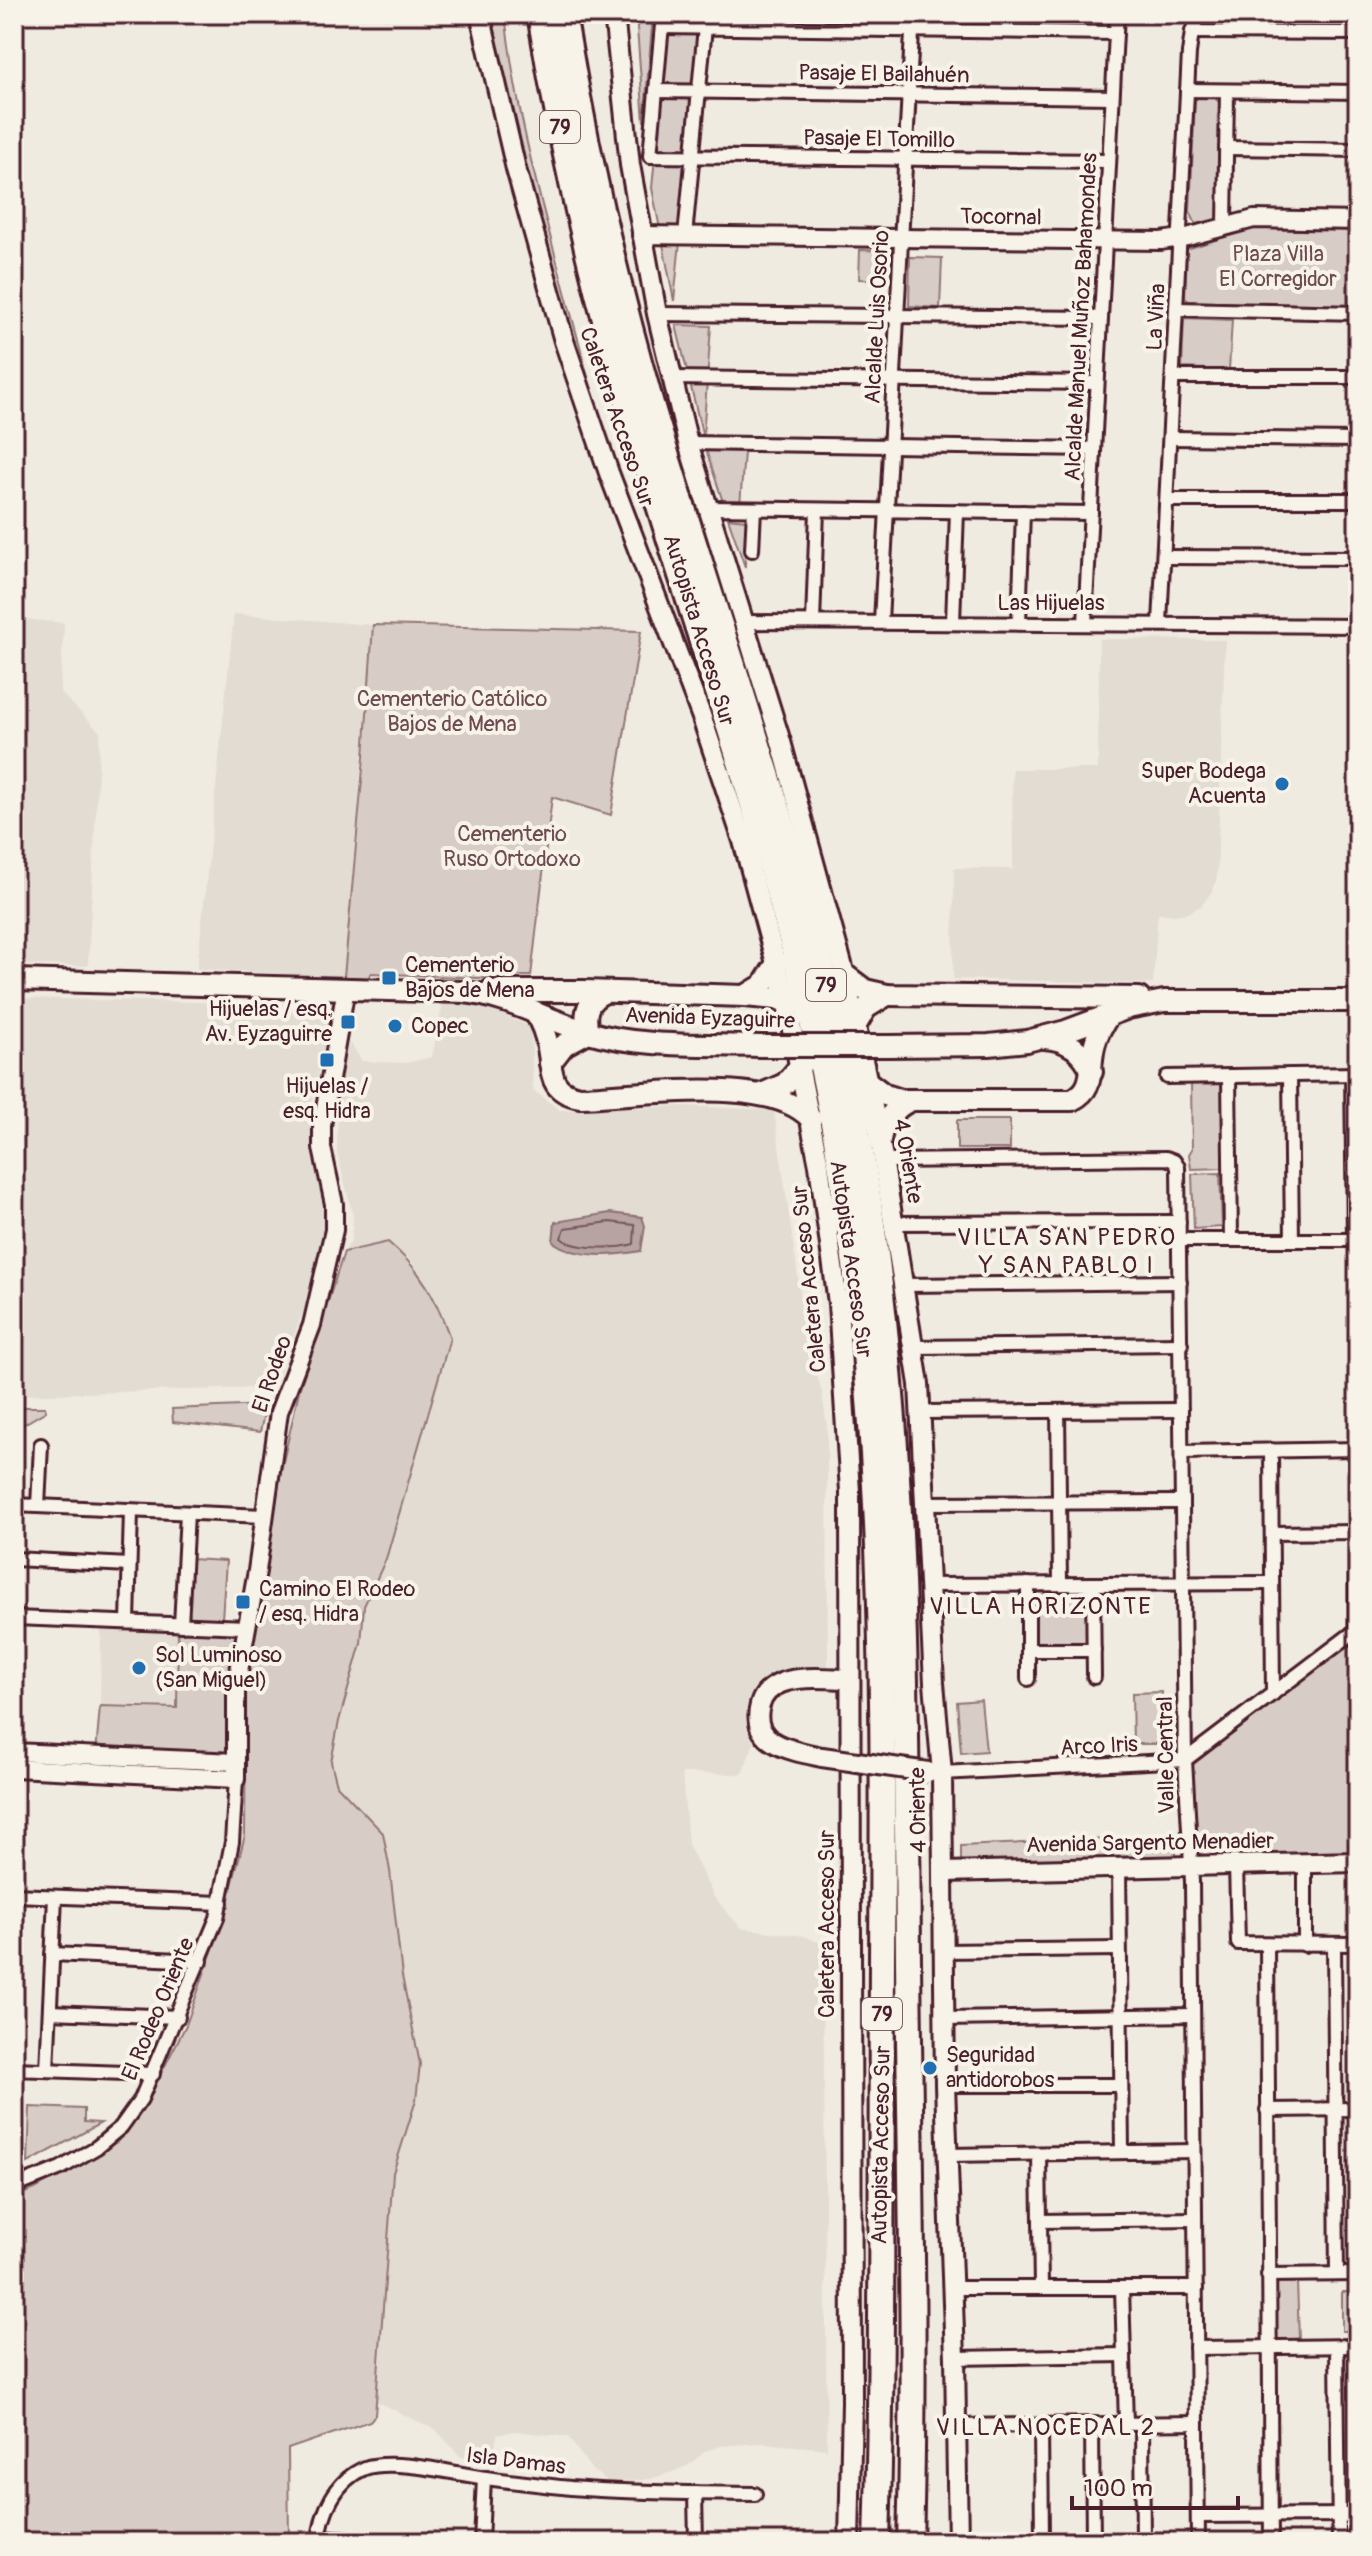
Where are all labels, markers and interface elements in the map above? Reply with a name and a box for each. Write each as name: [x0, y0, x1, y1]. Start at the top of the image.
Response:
street label: Pasaje El Bailahuén: [798, 59, 970, 89]
road number: 79: [540, 111, 580, 143]
street label: Pasaje El Tomillo: [803, 124, 955, 154]
street label: Alcalde Manuel Muñoz Bahamondes: [1058, 152, 1104, 482]
street label: Tocornal: [960, 202, 1042, 232]
street label: Alcalde Luis Osorio: [858, 229, 896, 405]
park label: Plaza Villa El Corregidor: [1219, 240, 1337, 293]
street label: La Viña: [1140, 283, 1172, 351]
street label: Caletera Acceso Sur: [573, 324, 661, 511]
street label: Autopista Acceso Sur: [657, 531, 742, 729]
street label: Las Hijuelas: [997, 589, 1105, 617]
park label: Cementerio Católico Bajos de Mena: [357, 685, 547, 738]
place label: Super Bodega Acuenta: [1141, 757, 1266, 810]
marker: Super Bodega Acuenta: [1273, 775, 1291, 793]
park label: Cementerio Ruso Ortodoxo: [443, 820, 581, 873]
place label: Cementerio Bajos de Mena: [405, 951, 535, 1004]
marker: Cementerio Bajos de Mena: [380, 969, 398, 987]
road number: 79: [806, 969, 846, 1001]
place label: Hijuelas / esq. Av. Eyzaguirre: [205, 995, 332, 1048]
street label: Avenida Eyzaguirre: [625, 1001, 796, 1035]
place label: Copec: [411, 1012, 469, 1040]
marker: Hijuelas / esq. Av. Eyzaguirre: [339, 1013, 357, 1031]
marker: Copec: [386, 1017, 404, 1035]
marker: Hijuelas / esq. Hidra: [318, 1051, 336, 1069]
place label: Hijuelas / esq. Hidra: [283, 1072, 371, 1125]
street label: 4 Oriente: [887, 1116, 929, 1206]
street label: Autopista Acceso Sur: [823, 1159, 879, 1360]
street label: Caletera Acceso Sur: [785, 1184, 833, 1374]
district label: VILLA SAN PEDRO Y SAN PABLO I: [957, 1223, 1177, 1280]
street label: El Rodeo: [246, 1332, 298, 1416]
place label: Camino El Rodeo / esq. Hidra: [259, 1575, 415, 1628]
district label: VILLA HORIZONTE: [929, 1592, 1153, 1621]
marker: Camino El Rodeo / esq. Hidra: [234, 1593, 252, 1611]
place label: Sol Luminoso (San Miguel): [155, 1641, 282, 1694]
marker: Sol Luminoso (San Miguel): [130, 1659, 148, 1677]
street label: Valle Central: [1151, 1696, 1181, 1814]
street label: Arco Iris: [1059, 1730, 1139, 1762]
street label: 4 Oriente: [903, 1767, 933, 1853]
street label: Avenida Sargento Menadier: [1026, 1827, 1274, 1859]
street label: Caletera Acceso Sur: [813, 1830, 841, 2018]
street label: El Rodeo Oriente: [115, 1933, 201, 2085]
road number: 79: [862, 1998, 902, 2030]
place label: Seguridad antidorobos: [946, 2041, 1055, 2094]
street label: Autopista Acceso Sur: [865, 2045, 897, 2245]
marker: Seguridad antidorobos: [921, 2059, 939, 2077]
district label: VILLA NOCEDAL 2: [936, 2413, 1156, 2442]
street label: Isla Damas: [465, 2441, 567, 2481]
scale bar: [1072, 2460, 1238, 2510]
text: 100 m: [1084, 2474, 1153, 2503]

